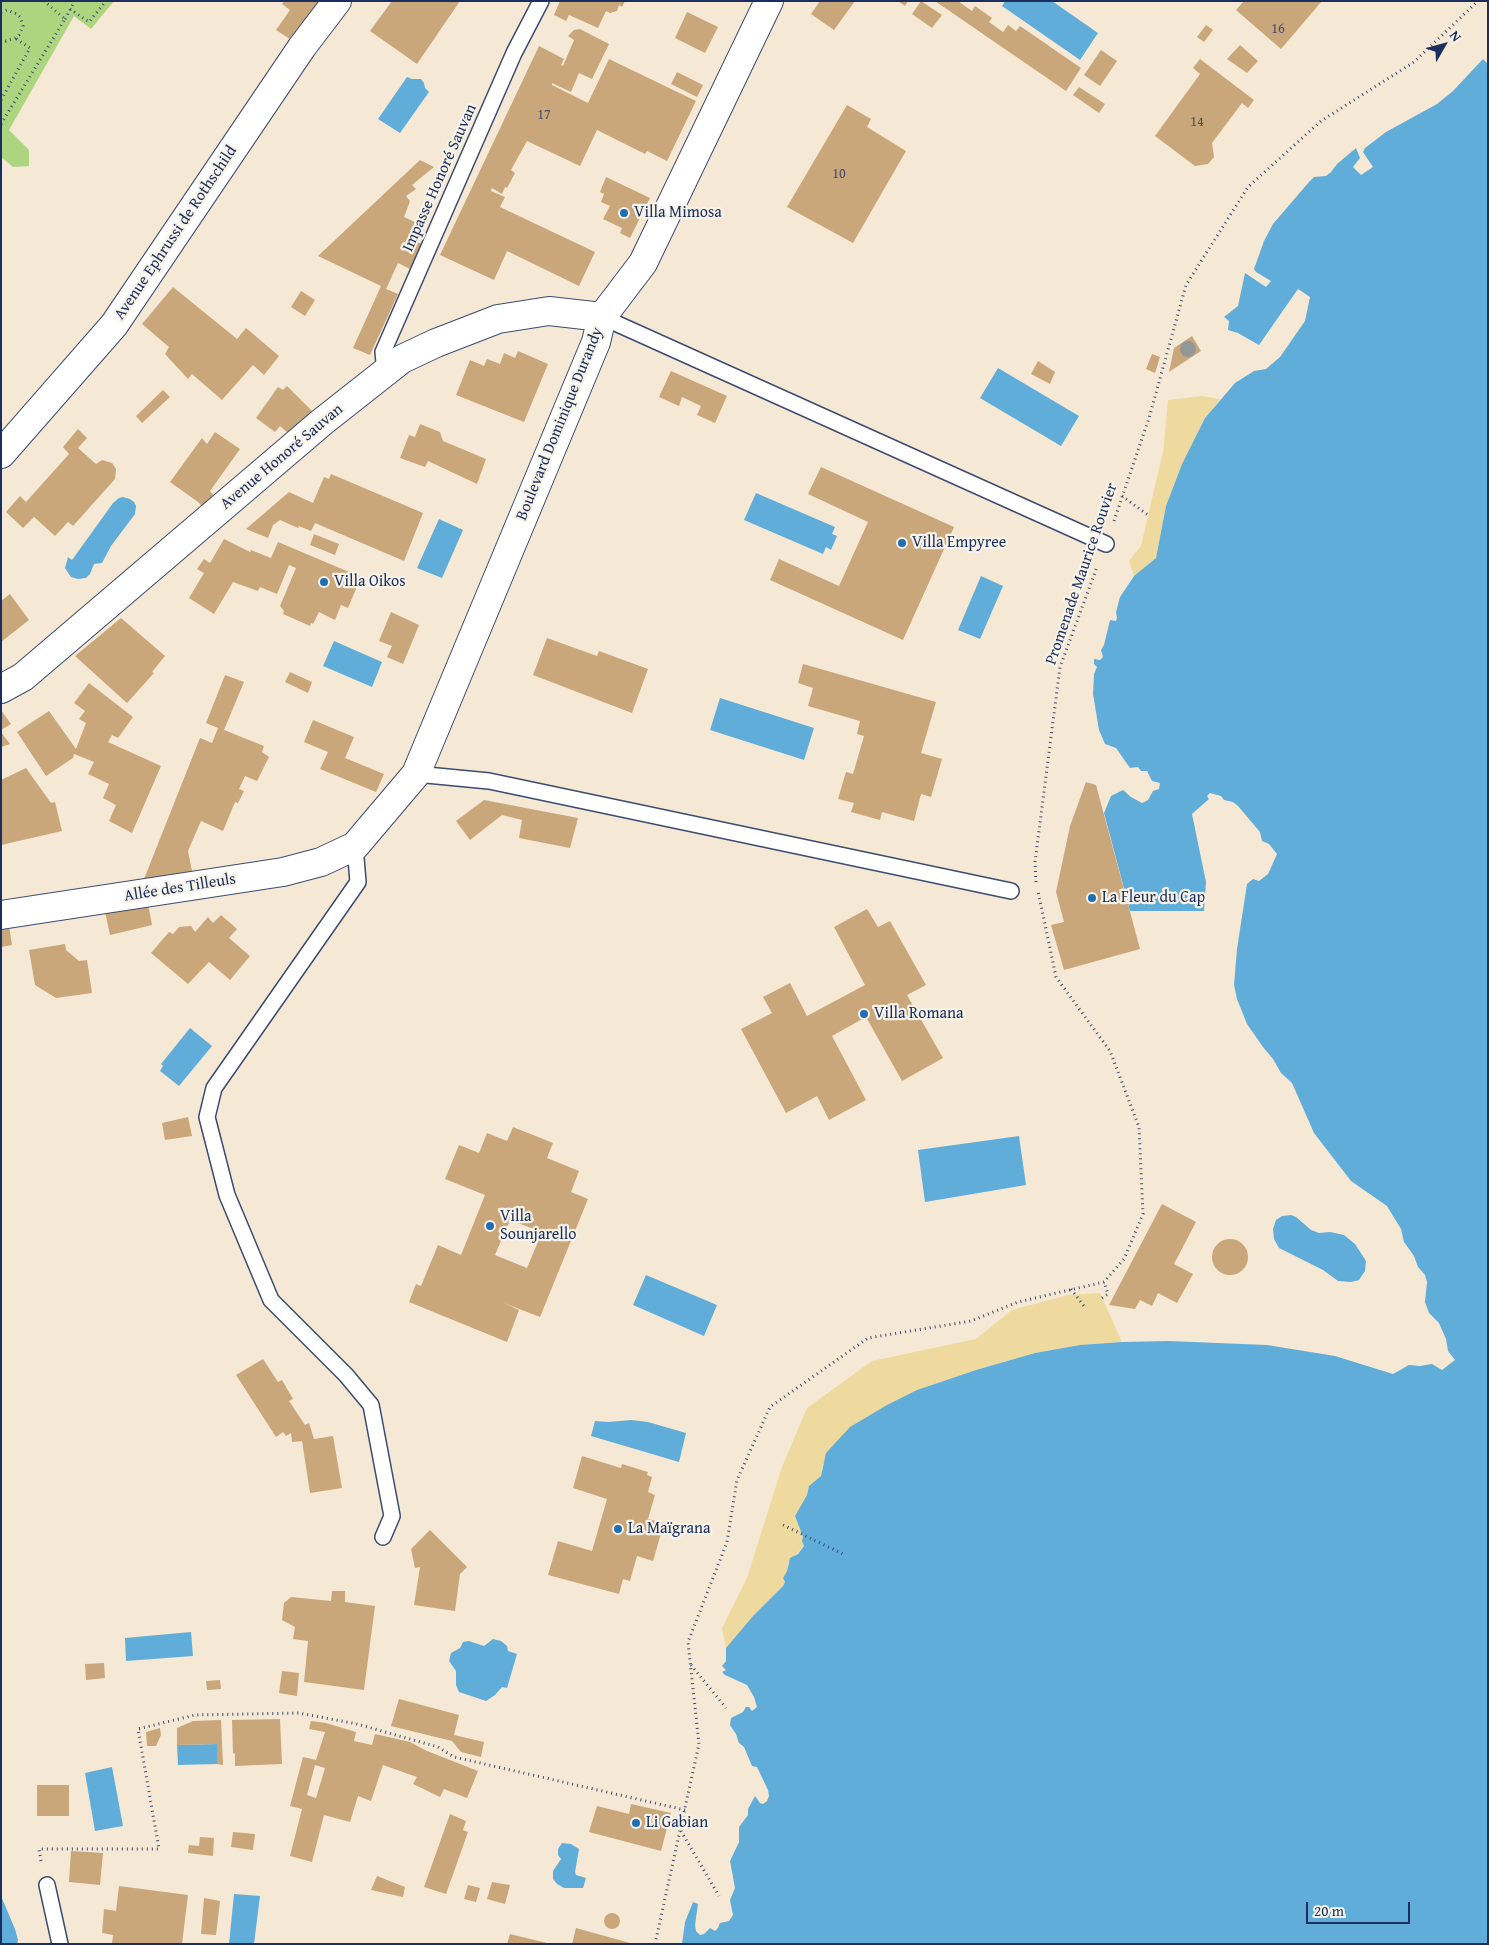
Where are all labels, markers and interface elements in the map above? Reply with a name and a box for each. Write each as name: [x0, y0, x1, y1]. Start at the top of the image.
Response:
north arrow: [1419, 20, 1469, 70]
house number: 16: [1271, 21, 1285, 37]
text: N: [1445, 26, 1467, 46]
street label: Impasse Honoré Sauvan: [399, 101, 481, 255]
house number: 17: [537, 107, 551, 123]
house number: 14: [1190, 114, 1204, 130]
street label: Avenue Ephrussi de Rothschild: [111, 142, 241, 324]
house number: 10: [832, 166, 846, 182]
place label: Villa Mimosa: [634, 203, 722, 223]
marker: Villa Mimosa: [618, 207, 630, 219]
street label: Boulevard Dominique Durandy: [512, 325, 608, 523]
street label: Avenue Honoré Sauvan: [217, 400, 347, 514]
street label: Promenade Maurice Rouvier: [1042, 481, 1122, 667]
place label: Villa Empyree: [912, 533, 1006, 553]
marker: Villa Empyree: [896, 537, 908, 549]
place label: Villa Oikos: [334, 572, 406, 592]
marker: Villa Oikos: [318, 576, 330, 588]
street label: Allée des Tilleuls: [123, 870, 237, 906]
place label: La Fleur du Cap: [1102, 888, 1205, 908]
marker: La Fleur du Cap: [1086, 892, 1098, 904]
place label: Villa Romana: [874, 1004, 964, 1024]
marker: Villa Romana: [858, 1008, 870, 1020]
place label: Villa Sounjarello: [500, 1207, 576, 1245]
marker: Villa Sounjarello: [484, 1220, 496, 1232]
place label: La Maïgrana: [628, 1519, 711, 1539]
marker: La Maïgrana: [612, 1523, 624, 1535]
place label: Li Gabian: [646, 1813, 708, 1833]
marker: Li Gabian: [630, 1817, 642, 1829]
scale bar: [1309, 1892, 1413, 1924]
text: 20 m: [1314, 1900, 1344, 1921]

